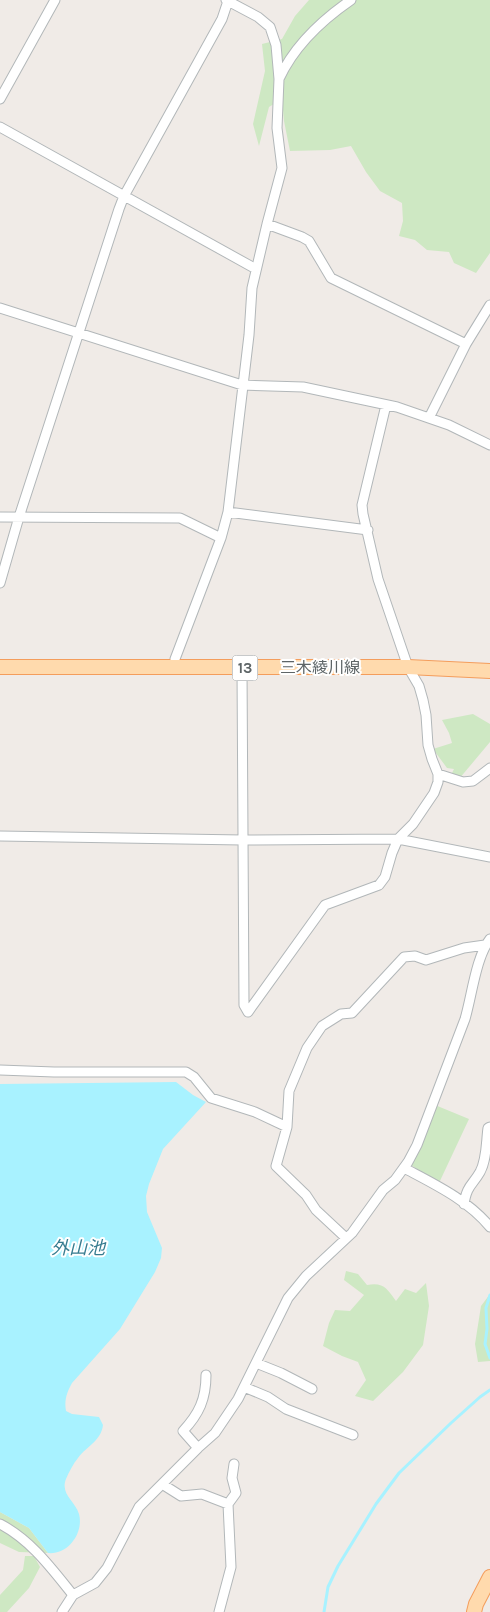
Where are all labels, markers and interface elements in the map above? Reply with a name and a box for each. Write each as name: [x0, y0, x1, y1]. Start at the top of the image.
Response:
road number: 13: [232, 656, 258, 680]
street label: 三木綾川線: [280, 658, 360, 677]
water label: 外山池: [51, 1237, 107, 1259]

